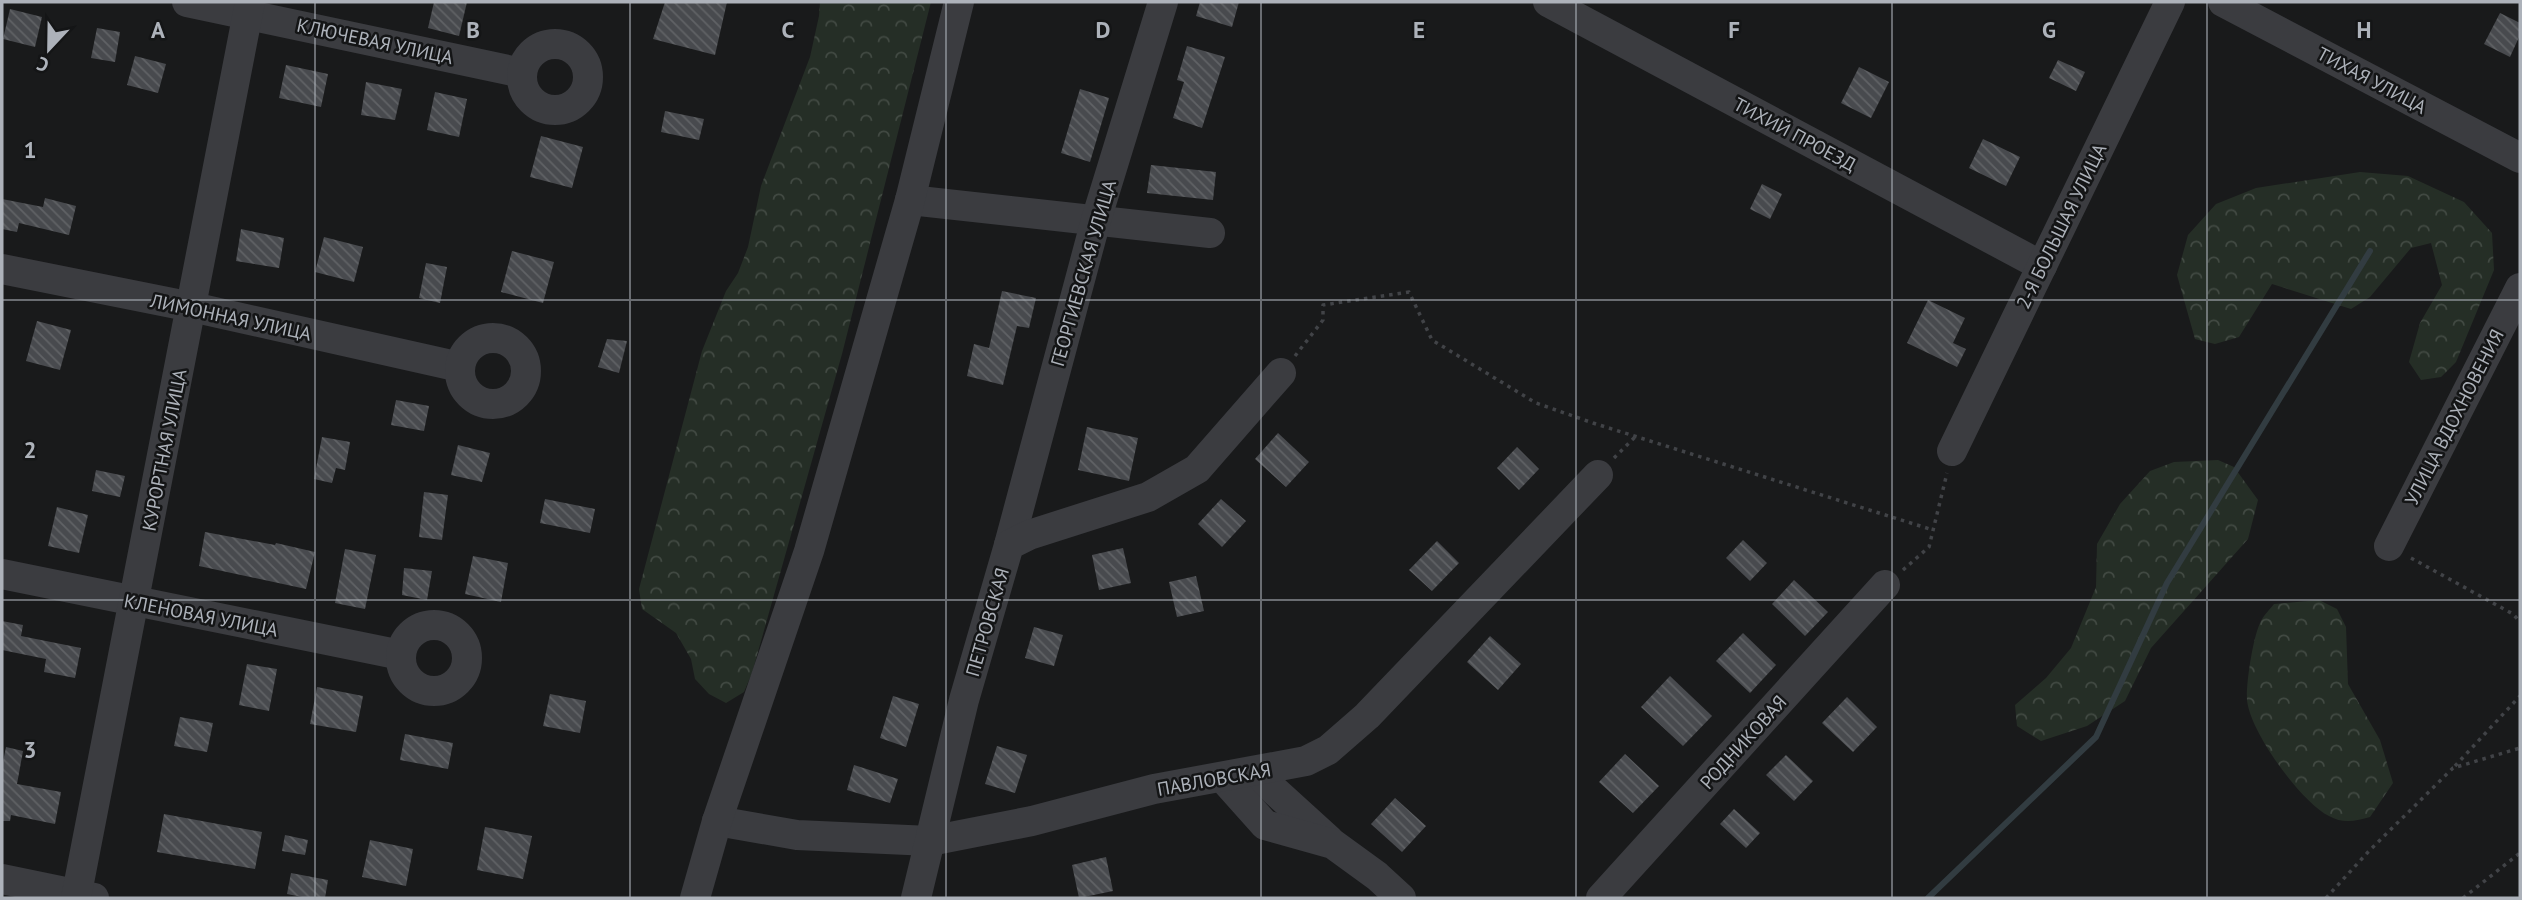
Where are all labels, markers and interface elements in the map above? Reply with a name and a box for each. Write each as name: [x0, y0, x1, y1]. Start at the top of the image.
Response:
street label: КЛЮЧЕВАЯ УЛИЦА: [295, 13, 455, 69]
north arrow: [14, 14, 84, 84]
text: A: [151, 15, 165, 44]
text: B: [466, 15, 480, 44]
text: C: [782, 15, 795, 44]
text: D: [1096, 15, 1110, 44]
text: E: [1413, 15, 1425, 44]
text: F: [1728, 15, 1740, 44]
text: G: [2042, 15, 2056, 44]
text: H: [2357, 15, 2371, 44]
street label: ТИХАЯ УЛИЦА: [2313, 41, 2431, 119]
text: С: [33, 52, 52, 78]
street label: ТИХИЙ ПРОЕЗД: [1730, 92, 1861, 176]
text: 1: [23, 135, 37, 164]
street label: 2-Я БОЛЬШАЯ УЛИЦА: [2011, 139, 2111, 313]
street label: ГЕОРГИЕВСКАЯ УЛИЦА: [1045, 177, 1121, 369]
street label: ЛИМОННАЯ УЛИЦА: [147, 288, 314, 346]
street label: УЛИЦА ВДОХНОВЕНИЯ: [2399, 325, 2509, 509]
street label: КУРОРТНАЯ УЛИЦА: [137, 367, 191, 533]
text: 2: [23, 435, 37, 464]
street label: ПЕТРОВСКАЯ: [960, 565, 1014, 679]
street label: КЛЕНОВАЯ УЛИЦА: [122, 588, 280, 642]
street label: РОДНИКОВАЯ: [1695, 690, 1791, 794]
text: 3: [23, 735, 37, 764]
street label: ПАВЛОВСКАЯ: [1155, 757, 1273, 801]

